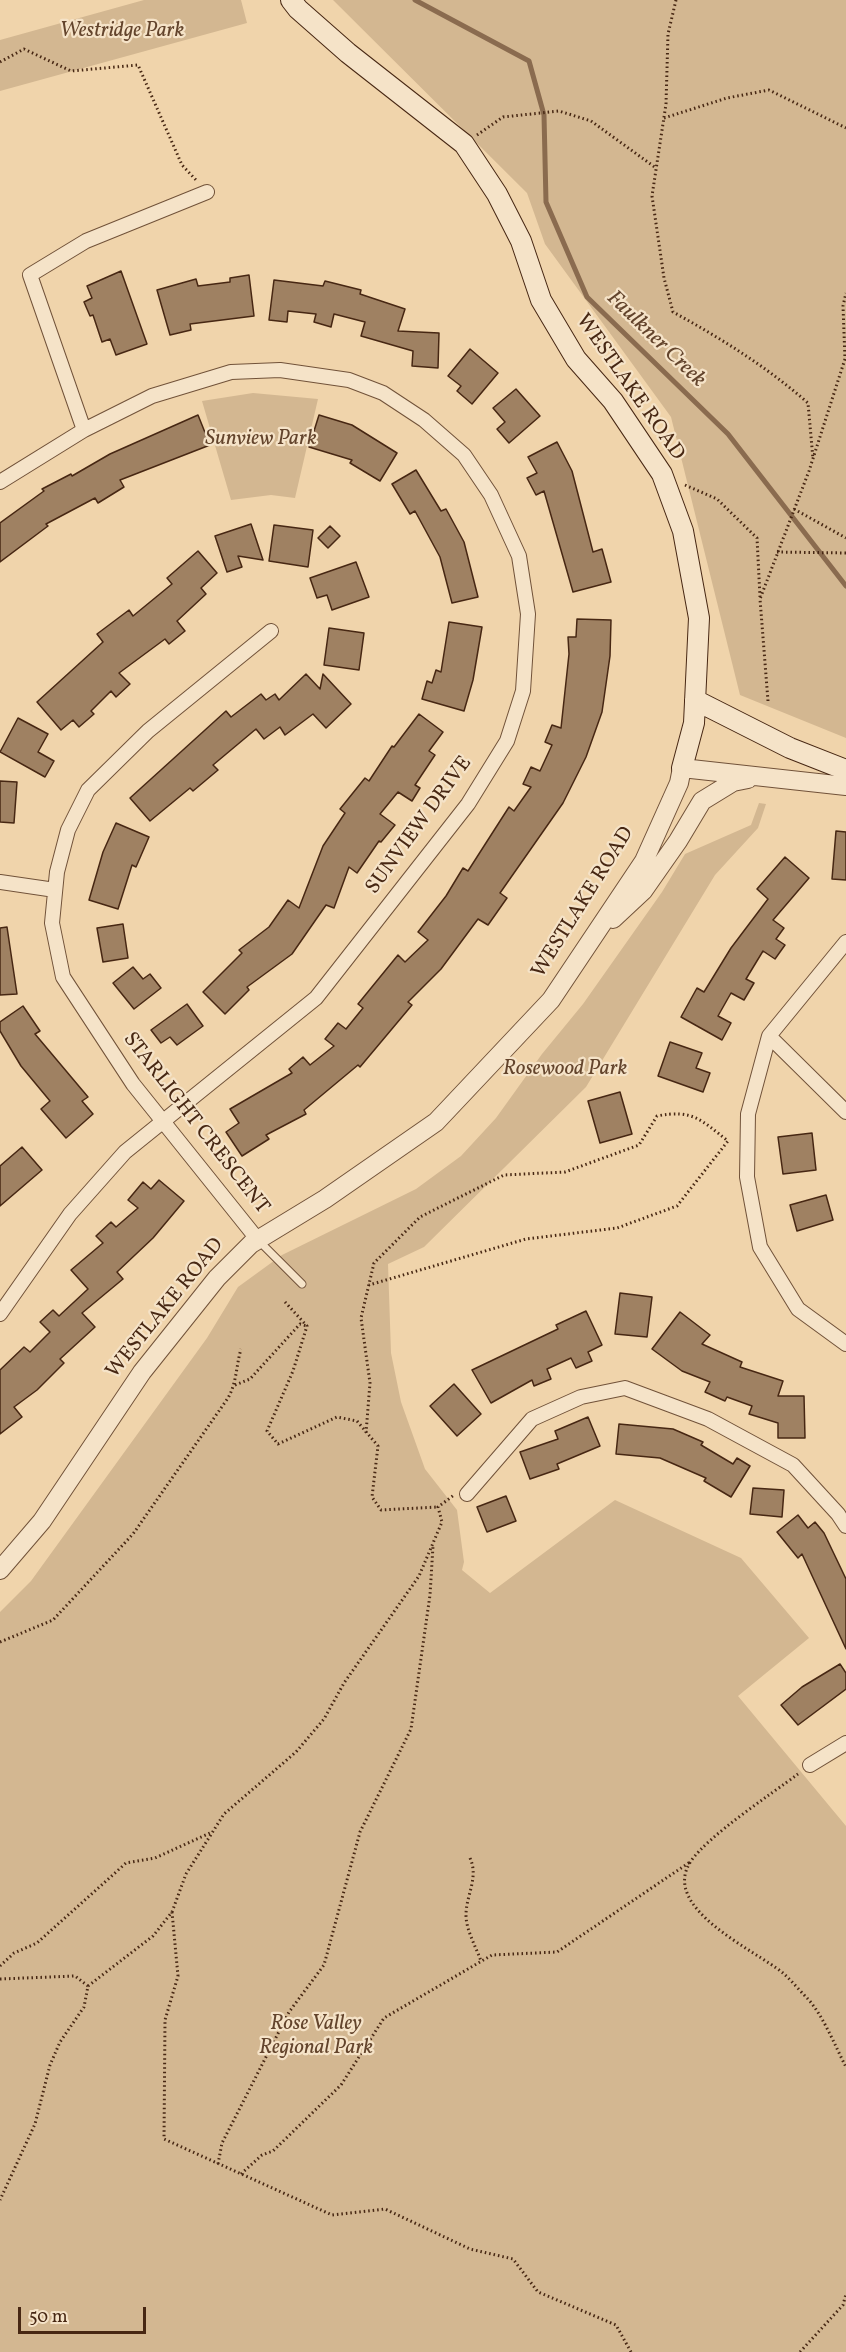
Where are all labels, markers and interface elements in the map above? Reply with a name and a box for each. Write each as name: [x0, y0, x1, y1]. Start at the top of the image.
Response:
park label: Westridge Park: [60, 19, 184, 45]
water label: Faulkner Creek: [600, 286, 710, 394]
street label: WESTLAKE ROAD: [569, 310, 689, 466]
park label: Sunview Park: [205, 427, 317, 453]
street label: SUNVIEW DRIVE: [361, 752, 479, 900]
street label: WESTLAKE ROAD: [527, 823, 641, 983]
street label: STARLIGHT CRESCENT: [116, 1028, 274, 1220]
park label: Rosewood Park: [503, 1057, 627, 1083]
street label: WESTLAKE ROAD: [102, 1234, 230, 1384]
park label: Rose Valley Regional Park: [259, 2012, 373, 2062]
scale bar: [21, 2295, 148, 2333]
text: 50 m: [29, 2305, 68, 2330]

